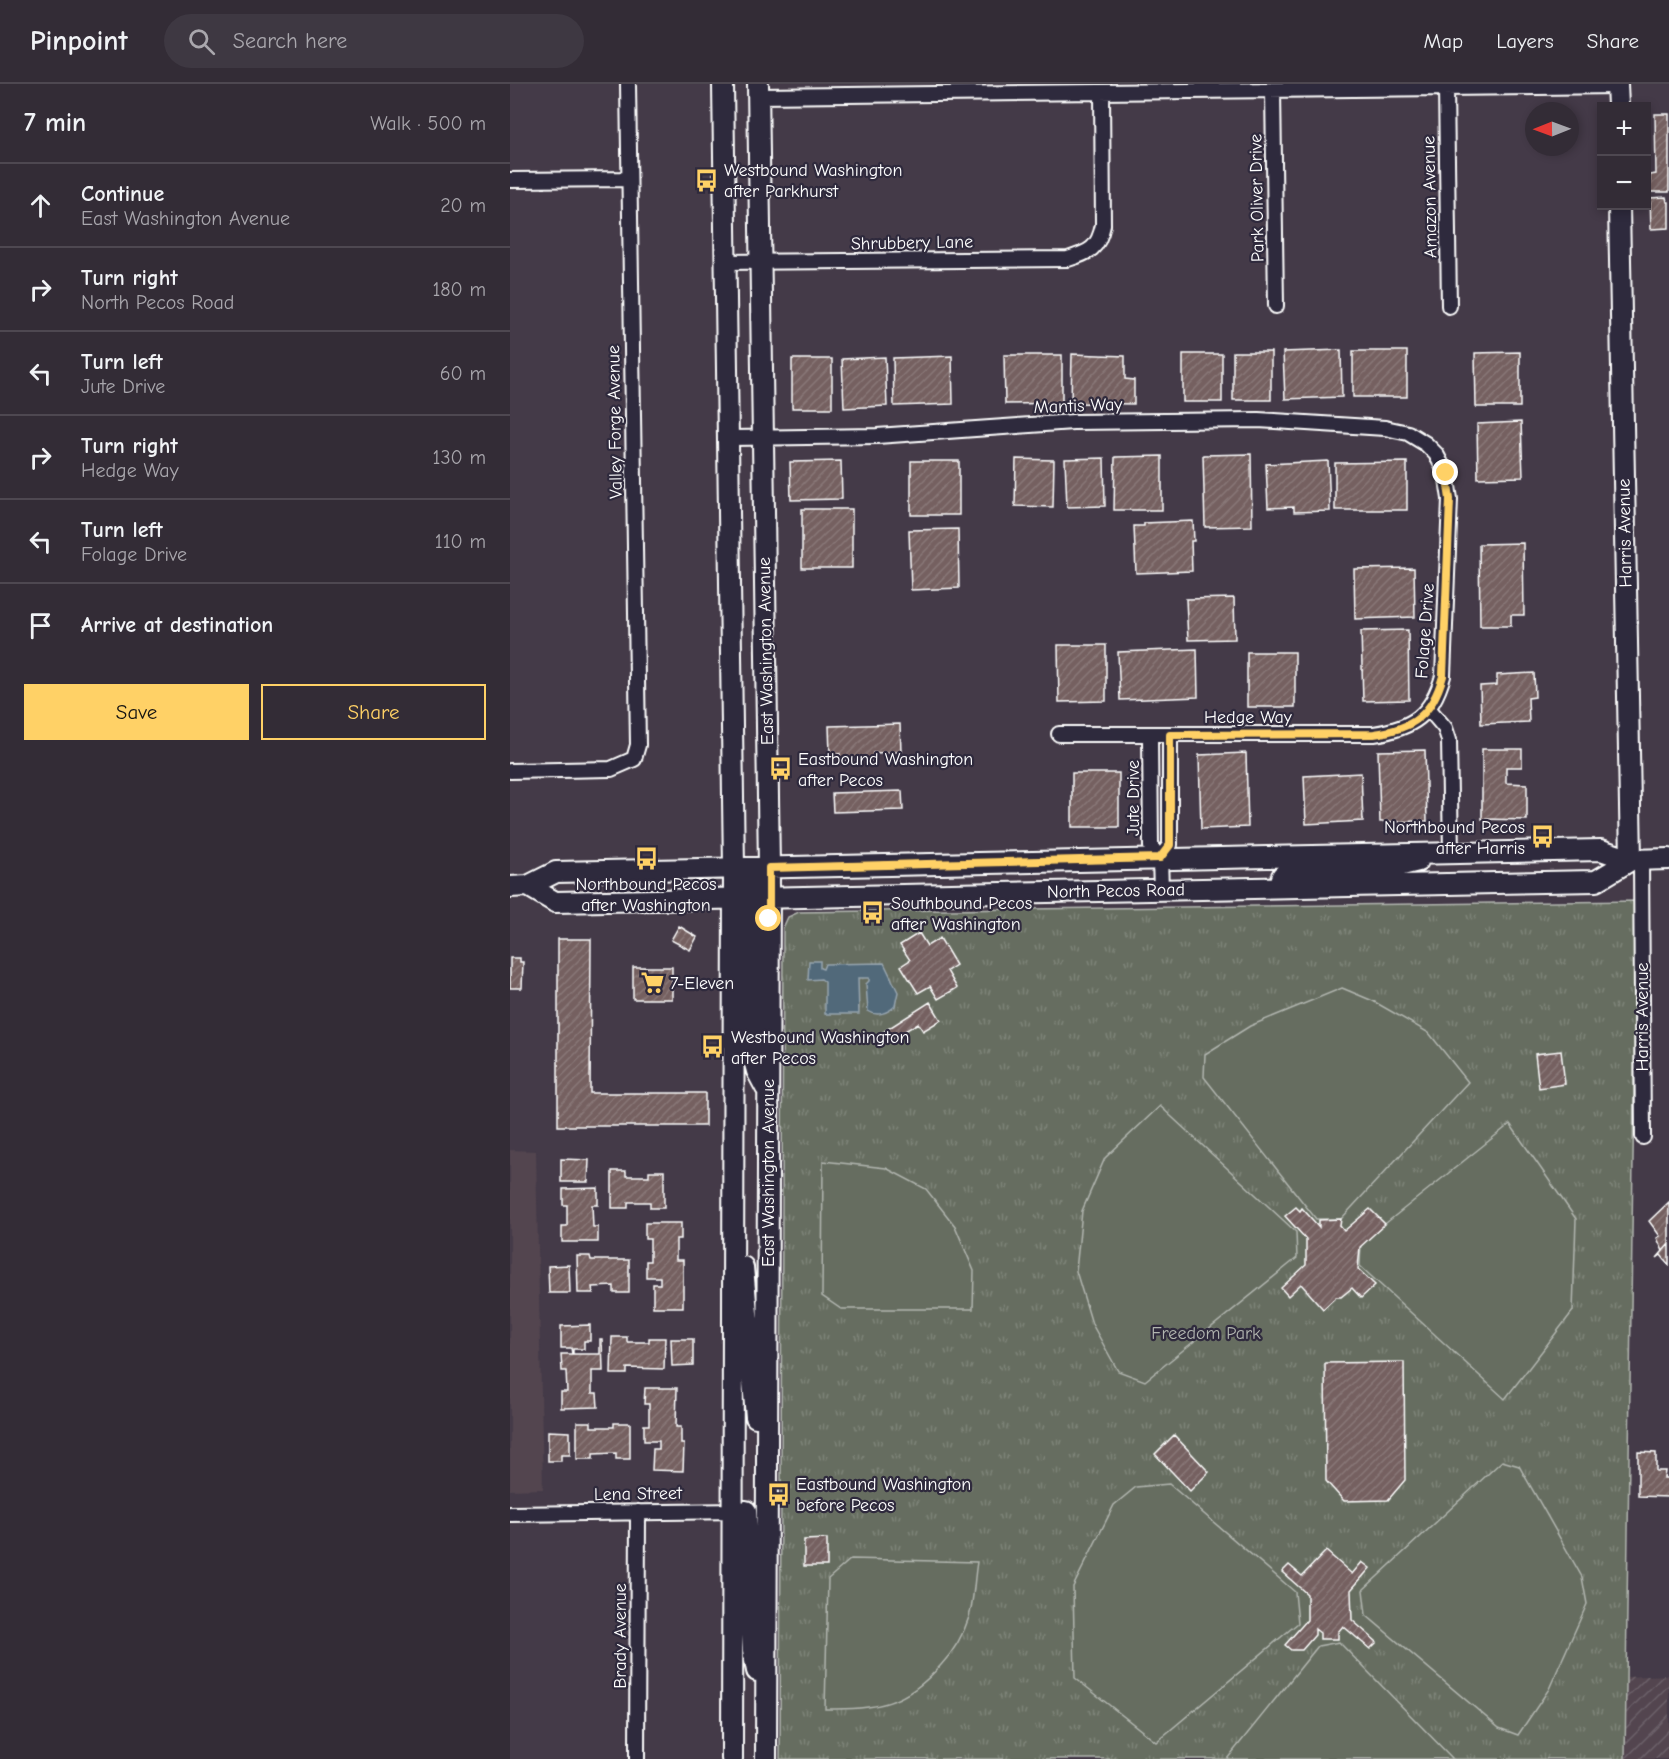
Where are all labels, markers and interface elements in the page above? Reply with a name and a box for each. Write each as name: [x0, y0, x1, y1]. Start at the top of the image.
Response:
search box: [164, 14, 584, 68]
text: Pinpoint: [30, 25, 128, 57]
icon: search: [185, 25, 218, 58]
text: Search here: [233, 28, 347, 54]
text: Map: [1424, 29, 1463, 53]
text: Layers: [1496, 29, 1554, 53]
text: Share: [1587, 29, 1639, 53]
north arrow: [1525, 102, 1579, 156]
map controls: [1597, 102, 1651, 210]
button: +: [1597, 102, 1651, 156]
text: 7 min: [24, 108, 86, 138]
text: Walk · 500 m: [370, 112, 486, 135]
street label: Park Oliver Drive: [1245, 134, 1269, 262]
street label: Amazon Avenue: [1418, 136, 1442, 258]
button: −: [1597, 156, 1651, 210]
place label: Westbound Washington after Parkhurst: [724, 160, 902, 202]
bus stop icon: Westbound Washington after Parkhurst: [693, 167, 719, 193]
text: Continue: [81, 181, 164, 207]
icon: ahead: [24, 189, 57, 222]
text: 20 m: [440, 194, 486, 217]
text: East Washington Avenue: [81, 207, 290, 230]
street label: Shrubbery Lane: [851, 231, 973, 255]
text: Turn right: [81, 265, 178, 291]
icon: right: [24, 273, 57, 306]
text: 180 m: [432, 278, 486, 301]
text: North Pecos Road: [81, 291, 234, 314]
street label: Valley Forge Avenue: [603, 345, 627, 499]
text: Turn left: [81, 349, 163, 375]
icon: left: [24, 357, 57, 390]
text: 60 m: [440, 362, 486, 385]
text: Jute Drive: [81, 375, 165, 398]
street label: Mantis Way: [1033, 394, 1124, 418]
text: Turn right: [81, 433, 178, 459]
icon: right: [24, 441, 57, 474]
text: 130 m: [433, 446, 486, 469]
text: Hedge Way: [81, 459, 179, 482]
route end: [1432, 459, 1458, 485]
street label: Harris Avenue: [1614, 478, 1636, 588]
text: Turn left: [81, 517, 163, 543]
icon: left: [24, 525, 57, 558]
text: 110 m: [435, 530, 486, 553]
text: Folage Drive: [81, 543, 187, 566]
street label: East Washington Avenue: [754, 557, 778, 745]
street label: Folage Drive: [1411, 583, 1439, 679]
icon: arrive: [24, 609, 57, 642]
text: Arrive at destination: [81, 612, 273, 638]
button: Save: [24, 684, 249, 740]
button: Share: [261, 684, 486, 740]
street label: Hedge Way: [1204, 707, 1293, 728]
place label: Eastbound Washington after Pecos: [798, 749, 973, 791]
bus stop icon: Eastbound Washington after Pecos: [767, 756, 793, 782]
street label: Jute Drive: [1123, 760, 1144, 836]
place label: Northbound Pecos after Harris: [1384, 817, 1525, 859]
bus stop icon: Northbound Pecos after Harris: [1530, 824, 1556, 850]
bus stop icon: Northbound Pecos after Washington: [633, 845, 659, 871]
place label: Northbound Pecos after Washington: [575, 874, 717, 916]
street label: North Pecos Road: [1047, 879, 1185, 903]
place label: Southbound Pecos after Washington: [891, 893, 1032, 935]
bus stop icon: Southbound Pecos after Washington: [860, 900, 886, 926]
route start: [755, 905, 781, 931]
street label: Harris Avenue: [1632, 963, 1653, 1072]
supermarket icon: 7-Eleven: [639, 970, 665, 996]
place label: 7-Eleven: [670, 973, 734, 994]
place label: Westbound Washington after Pecos: [731, 1027, 909, 1069]
bus stop icon: Westbound Washington after Pecos: [700, 1034, 726, 1060]
street label: East Washington Avenue: [758, 1079, 779, 1267]
park label: Freedom Park: [1151, 1323, 1261, 1344]
place label: Eastbound Washington before Pecos: [796, 1474, 971, 1516]
bus stop icon: Eastbound Washington before Pecos: [765, 1481, 791, 1507]
street label: Lena Street: [594, 1483, 683, 1505]
street label: Brady Avenue: [610, 1583, 631, 1689]

